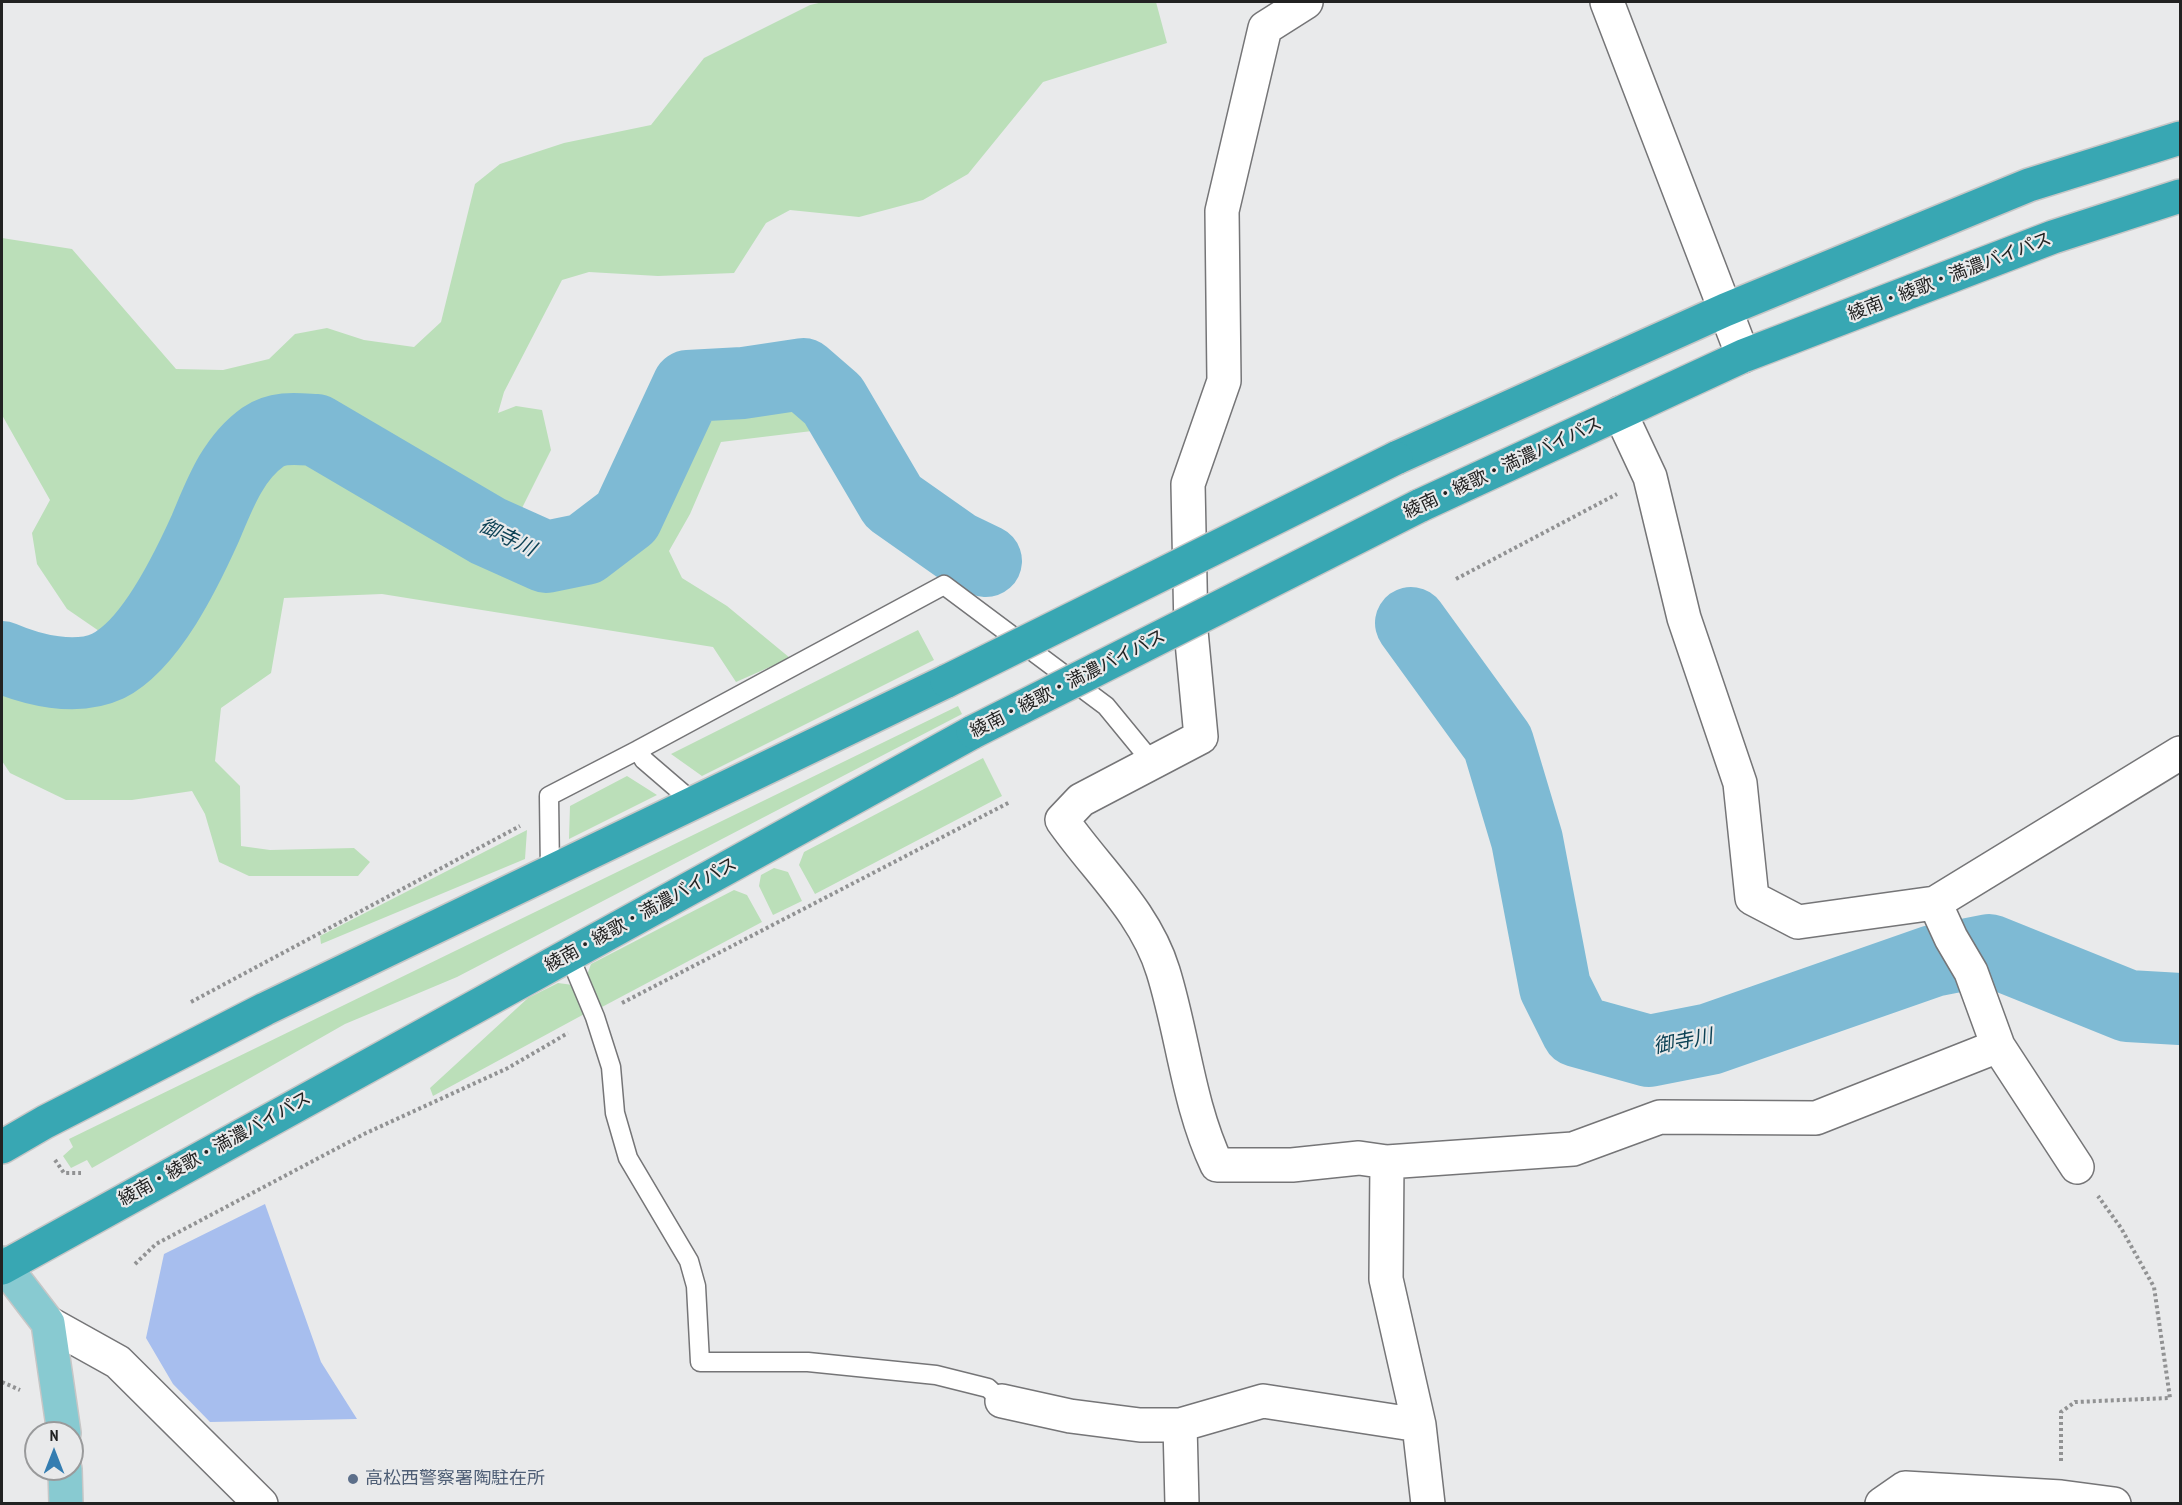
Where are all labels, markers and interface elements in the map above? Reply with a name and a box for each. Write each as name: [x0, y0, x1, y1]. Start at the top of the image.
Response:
street label: 綾南・綾歌・満濃バイパス: [1845, 228, 2055, 326]
street label: 綾南・綾歌・満濃バイパス: [1401, 413, 1605, 523]
water label: 御寺川: [475, 514, 539, 562]
street label: 綾南・綾歌・満濃バイパス: [967, 625, 1169, 743]
street label: 綾南・綾歌・満濃バイパス: [541, 853, 741, 977]
water label: 御寺川: [1651, 1024, 1715, 1060]
street label: 綾南・綾歌・満濃バイパス: [115, 1087, 315, 1211]
north arrow: [24, 1421, 84, 1481]
text: N: [50, 1425, 58, 1445]
place label: 高松西警察署陶駐在所: [365, 1468, 545, 1490]
marker: 高松西警察署陶駐在所: [346, 1472, 360, 1486]

